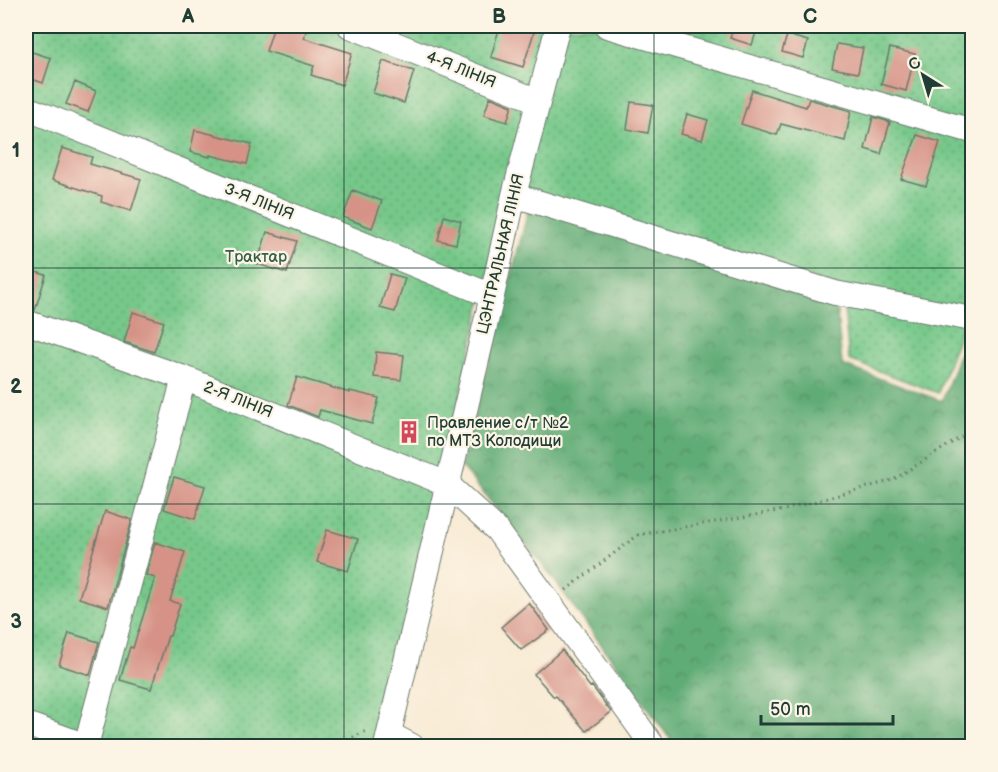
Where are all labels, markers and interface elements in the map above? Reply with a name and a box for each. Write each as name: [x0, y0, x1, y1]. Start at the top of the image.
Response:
text: A: [181, 5, 195, 29]
text: B: [492, 5, 506, 29]
text: C: [803, 5, 817, 29]
north arrow: [893, 45, 953, 105]
street label: 4-Я ЛІНІЯ: [423, 47, 499, 93]
text: С: [905, 53, 925, 75]
text: 1: [12, 139, 20, 163]
street label: ЦЭНТРАЛЬНАЯ ЛІНІЯ: [473, 172, 529, 336]
street label: 3-Я ЛІНІЯ: [221, 179, 297, 225]
park label: Трактар: [225, 248, 287, 267]
text: 2: [10, 375, 22, 399]
street label: 2-Я ЛІНІЯ: [201, 377, 275, 423]
place label: Правление с/т №2 по МТЗ Колодищи: [427, 414, 569, 451]
building icon: Правление с/т №2 по МТЗ Колодищи: [396, 419, 422, 445]
text: 3: [10, 610, 22, 634]
scale bar: [761, 688, 893, 726]
text: 50 m: [770, 699, 811, 720]

